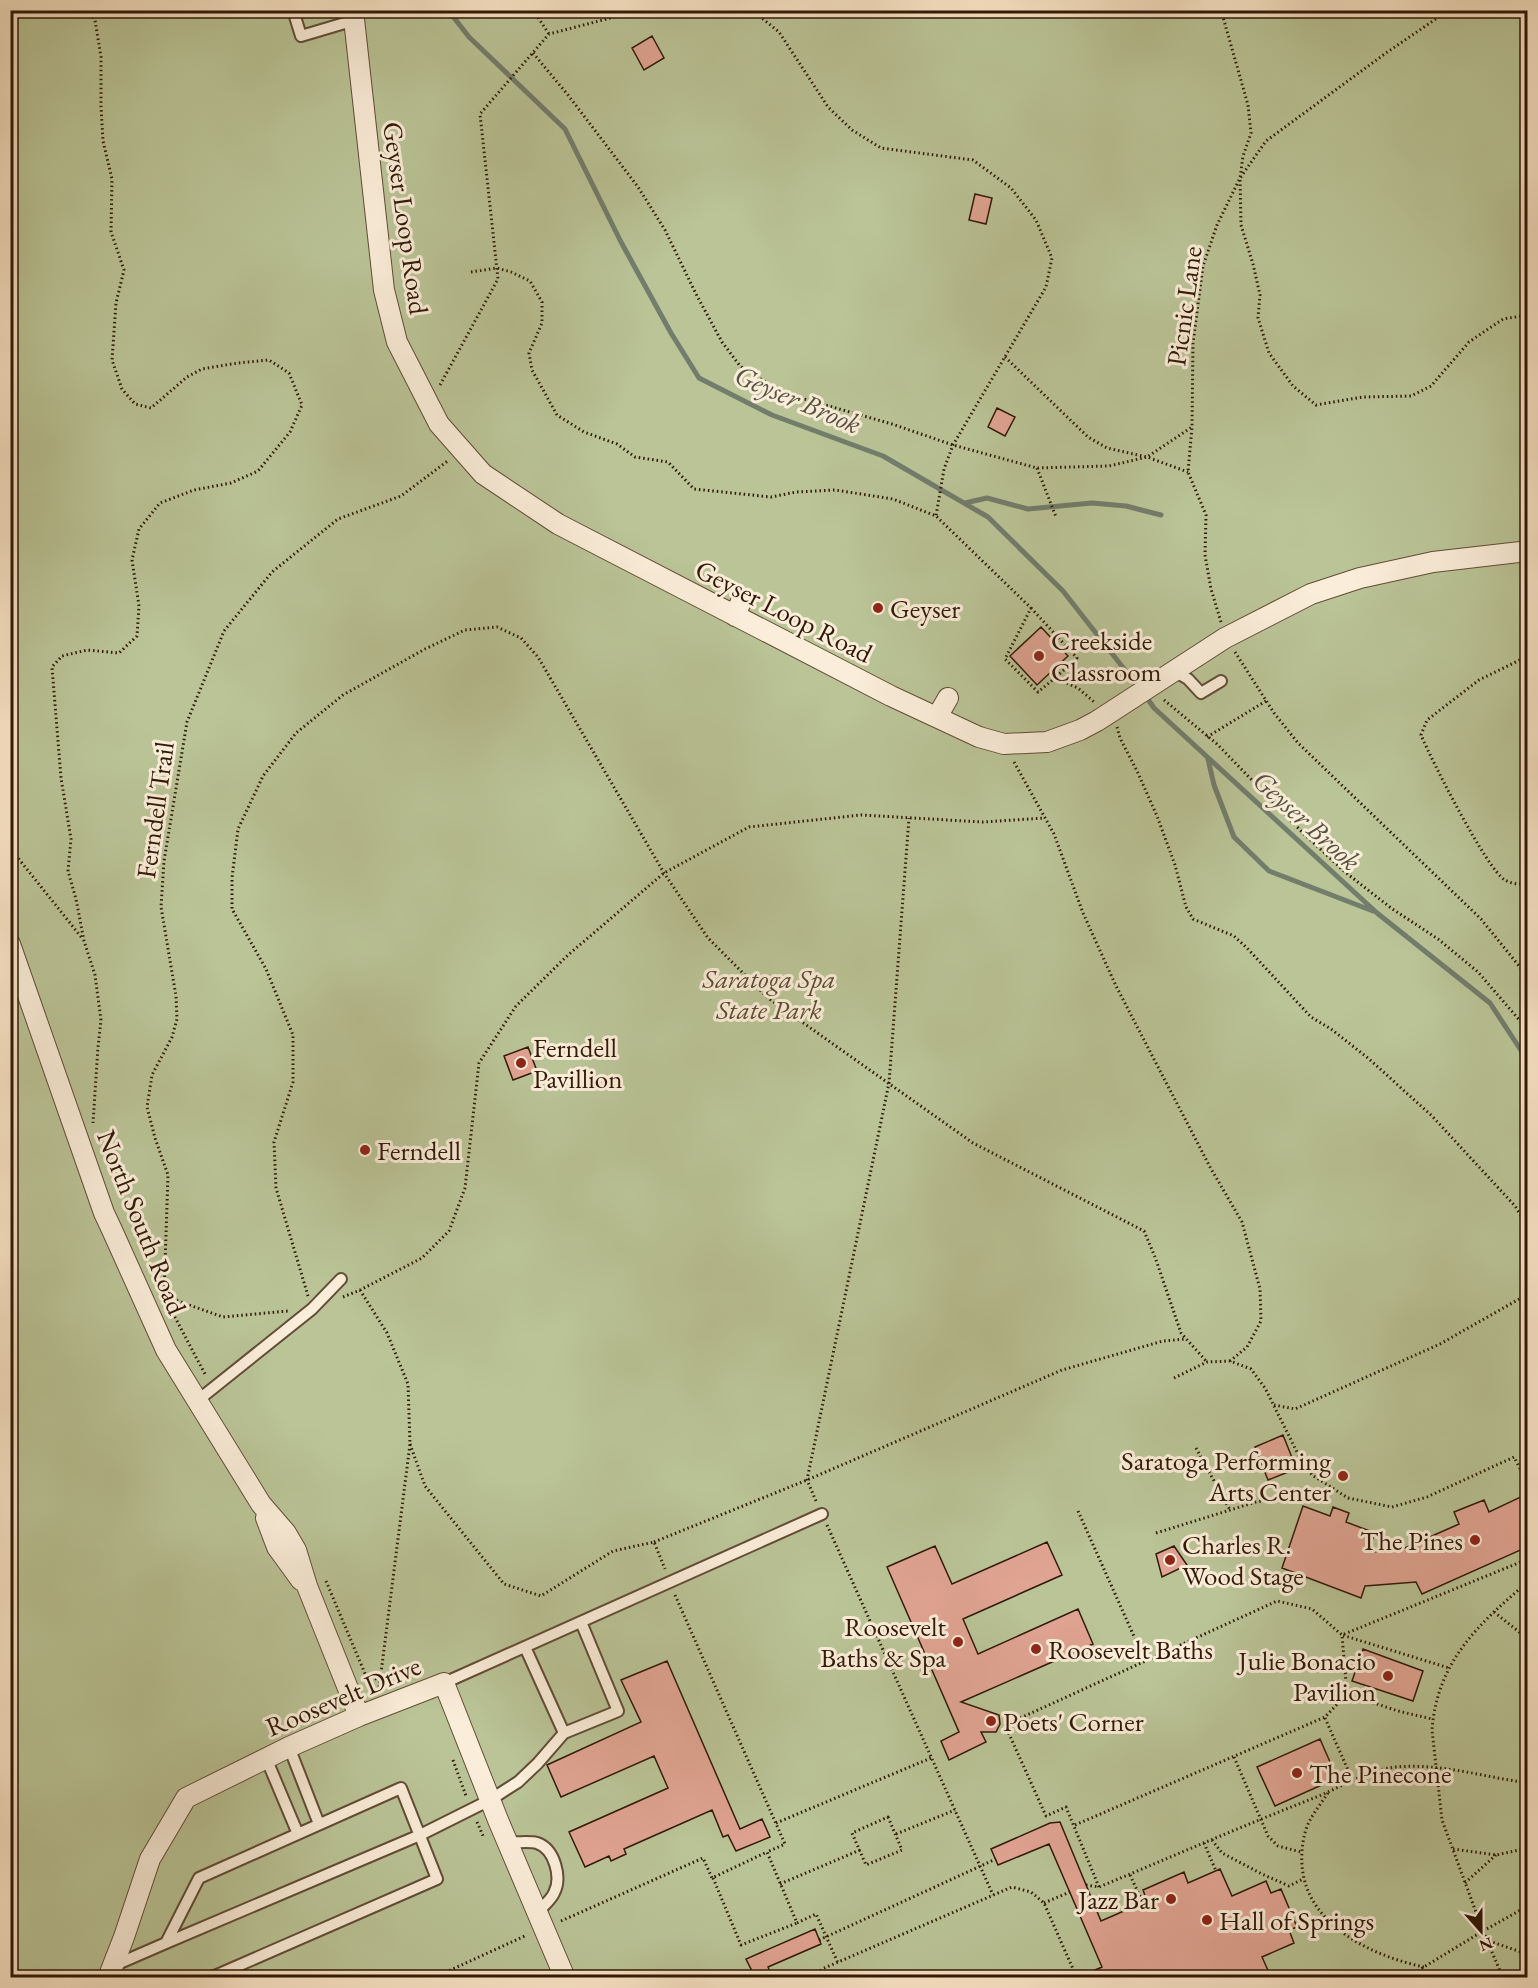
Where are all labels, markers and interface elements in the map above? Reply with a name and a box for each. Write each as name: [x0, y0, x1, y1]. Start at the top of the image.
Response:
street label: Geyser Loop Road: [375, 119, 437, 317]
street label: Picnic Lane: [1158, 244, 1210, 368]
water label: Geyser Brook: [729, 356, 867, 442]
street label: Geyser Loop Road: [690, 551, 879, 671]
place label: Geyser: [890, 591, 960, 626]
marker: Geyser: [871, 601, 885, 615]
place label: Creekside Classroom: [1051, 623, 1162, 689]
marker: Creekside Classroom: [1032, 649, 1046, 663]
street label: Ferndell Trail: [128, 739, 182, 881]
water label: Geyser Brook: [1245, 762, 1369, 878]
park label: Saratoga Spa State Park: [702, 961, 835, 1027]
place label: Ferndell Pavillion: [533, 1030, 622, 1096]
marker: Ferndell Pavillion: [514, 1056, 528, 1070]
street label: North South Road: [89, 1125, 195, 1320]
place label: Ferndell: [377, 1133, 461, 1168]
marker: Ferndell: [358, 1143, 372, 1157]
place label: Saratoga Performing Arts Center: [1121, 1443, 1331, 1509]
marker: Saratoga Performing Arts Center: [1336, 1469, 1350, 1483]
place label: The Pines: [1360, 1523, 1463, 1558]
place label: Charles R. Wood Stage: [1182, 1527, 1304, 1593]
marker: The Pines: [1468, 1533, 1482, 1547]
marker: Charles R. Wood Stage: [1163, 1553, 1177, 1567]
place label: Roosevelt Baths & Spa: [820, 1609, 947, 1675]
place label: Roosevelt Baths: [1048, 1632, 1213, 1667]
marker: Roosevelt Baths & Spa: [951, 1635, 965, 1649]
marker: Roosevelt Baths: [1029, 1642, 1043, 1656]
place label: Julie Bonacio Pavilion: [1236, 1643, 1376, 1709]
street label: Roosevelt Drive: [260, 1648, 426, 1744]
marker: Julie Bonacio Pavilion: [1381, 1669, 1395, 1683]
place label: Poets' Corner: [1003, 1704, 1144, 1739]
marker: Poets' Corner: [984, 1714, 998, 1728]
place label: The Pinecone: [1309, 1756, 1452, 1791]
marker: The Pinecone: [1290, 1766, 1304, 1780]
place label: Jazz Bar: [1076, 1882, 1159, 1917]
marker: Jazz Bar: [1164, 1892, 1178, 1906]
north arrow: [1451, 1901, 1511, 1961]
place label: Hall of Springs: [1219, 1903, 1374, 1938]
marker: Hall of Springs: [1200, 1913, 1214, 1927]
text: N: [1476, 1932, 1496, 1957]

